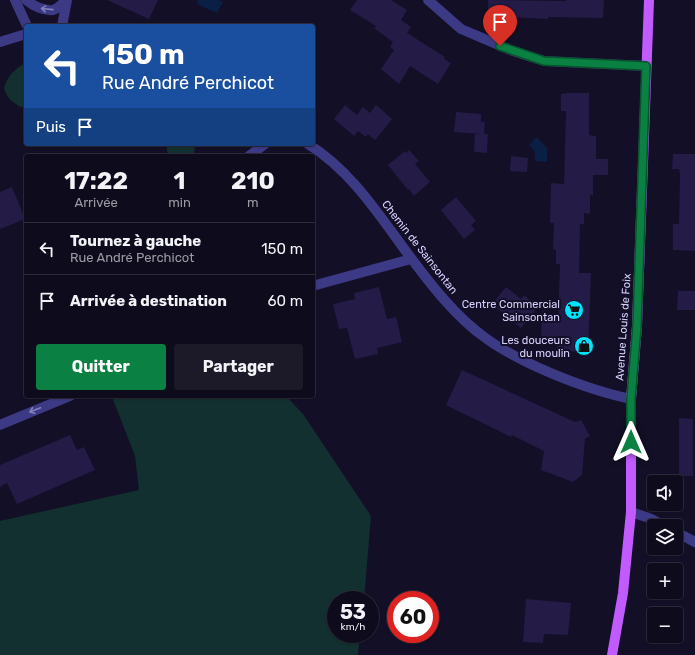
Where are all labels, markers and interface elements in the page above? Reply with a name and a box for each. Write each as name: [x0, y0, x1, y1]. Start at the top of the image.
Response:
one-way arrow: [41, 5, 54, 13]
pin: [483, 5, 517, 46]
icon: arrive: [489, 11, 511, 33]
text: 150 m: [102, 38, 185, 71]
icon: left: [36, 40, 88, 92]
text: Rue André Perchicot: [102, 72, 274, 94]
icon: arrive: [74, 116, 96, 138]
text: Puis: [36, 118, 66, 136]
text: 17:22: [64, 167, 128, 195]
text: 1: [174, 167, 185, 195]
text: 210: [231, 167, 275, 195]
text: Arrivée: [74, 195, 118, 210]
text: min: [168, 195, 191, 210]
text: m: [247, 195, 259, 210]
street label: Chemin de Sainsontan: [379, 198, 460, 297]
text: Tournez à gauche: [70, 232, 201, 250]
icon: left: [36, 238, 58, 260]
text: 150 m: [261, 240, 303, 258]
text: Rue André Perchicot: [70, 250, 194, 265]
street label: Avenue Louis de Foix: [613, 273, 634, 381]
icon: arrive: [36, 290, 58, 312]
text: Arrivée à destination: [70, 292, 227, 310]
text: 60 m: [267, 292, 303, 310]
place label: Centre Commercial Sainsontan: [462, 298, 560, 324]
supermarket icon: Centre Commercial Sainsontan: [563, 299, 585, 321]
place label: Les douceurs du moulin: [501, 334, 570, 360]
shop icon: Les douceurs du moulin: [573, 335, 595, 357]
button: Quitter: [36, 344, 166, 390]
button: Partager: [174, 344, 303, 390]
one-way arrow: [30, 407, 42, 415]
position arrow: [610, 421, 652, 463]
map controls: [647, 475, 683, 643]
button: sound: [647, 475, 683, 511]
button: layers: [647, 519, 683, 555]
button: +: [647, 563, 683, 599]
speed limit sign: 60: [387, 591, 439, 643]
text: 53: [340, 600, 366, 624]
button: −: [647, 607, 683, 643]
text: km/h: [341, 621, 365, 633]

